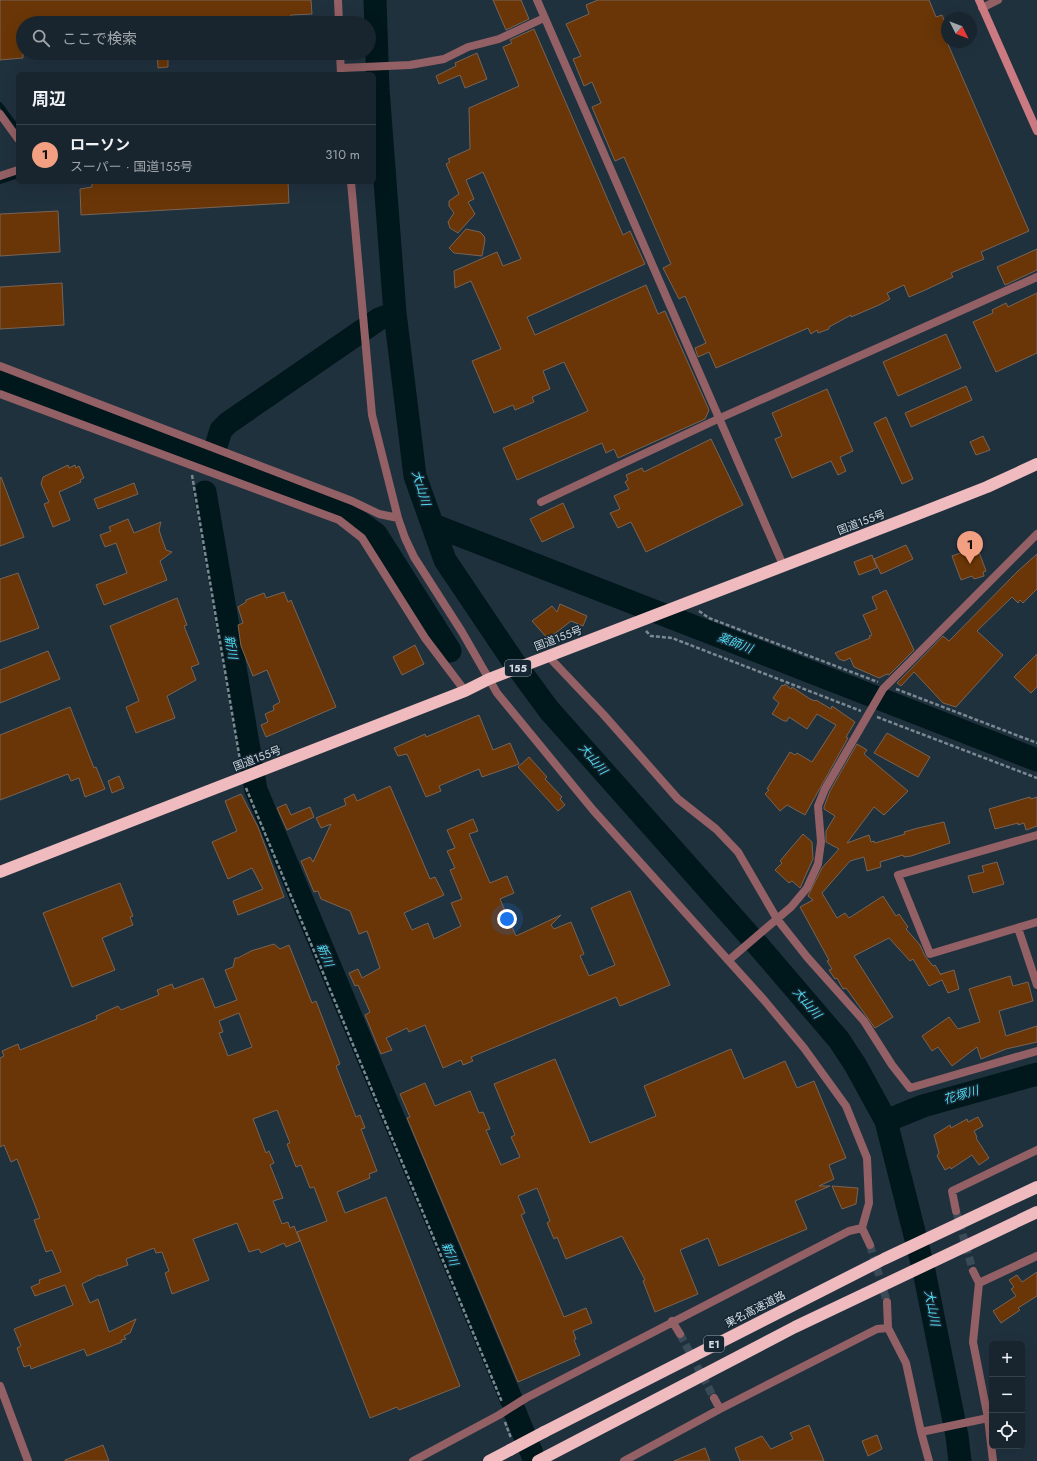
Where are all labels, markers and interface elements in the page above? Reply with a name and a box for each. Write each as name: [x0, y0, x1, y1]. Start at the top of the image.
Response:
north arrow: [941, 12, 977, 48]
search box: [16, 16, 376, 60]
icon: search: [30, 27, 52, 49]
text: ここで検索: [62, 28, 137, 50]
text: 周辺: [32, 87, 66, 111]
text: ローソン: [70, 134, 130, 156]
text: 1: [42, 145, 48, 164]
text: 310 m: [325, 145, 360, 164]
text: スーパー · 国道155号: [70, 157, 193, 176]
water label: 大山川: [407, 468, 435, 510]
street label: 国道155号: [835, 506, 887, 538]
pin: 1: [957, 531, 983, 564]
street label: 国道155号: [532, 622, 584, 654]
water label: 薬師川: [715, 628, 757, 659]
water label: 新川: [220, 634, 242, 662]
road number: 155: [505, 660, 531, 676]
water label: 大山川: [574, 740, 613, 780]
street label: 国道155号: [231, 742, 283, 774]
your location: [497, 909, 517, 929]
water label: 新川: [312, 940, 339, 971]
water label: 大山川: [788, 984, 827, 1024]
water label: 花塚川: [941, 1081, 983, 1109]
water label: 新川: [437, 1239, 464, 1270]
street label: 東名高速道路: [722, 1287, 788, 1331]
water label: 大山川: [920, 1289, 945, 1329]
road number: E1: [704, 1336, 724, 1352]
map controls: [989, 1341, 1025, 1449]
button: +: [989, 1341, 1025, 1377]
button: −: [989, 1377, 1025, 1413]
button: locate: [989, 1413, 1025, 1449]

